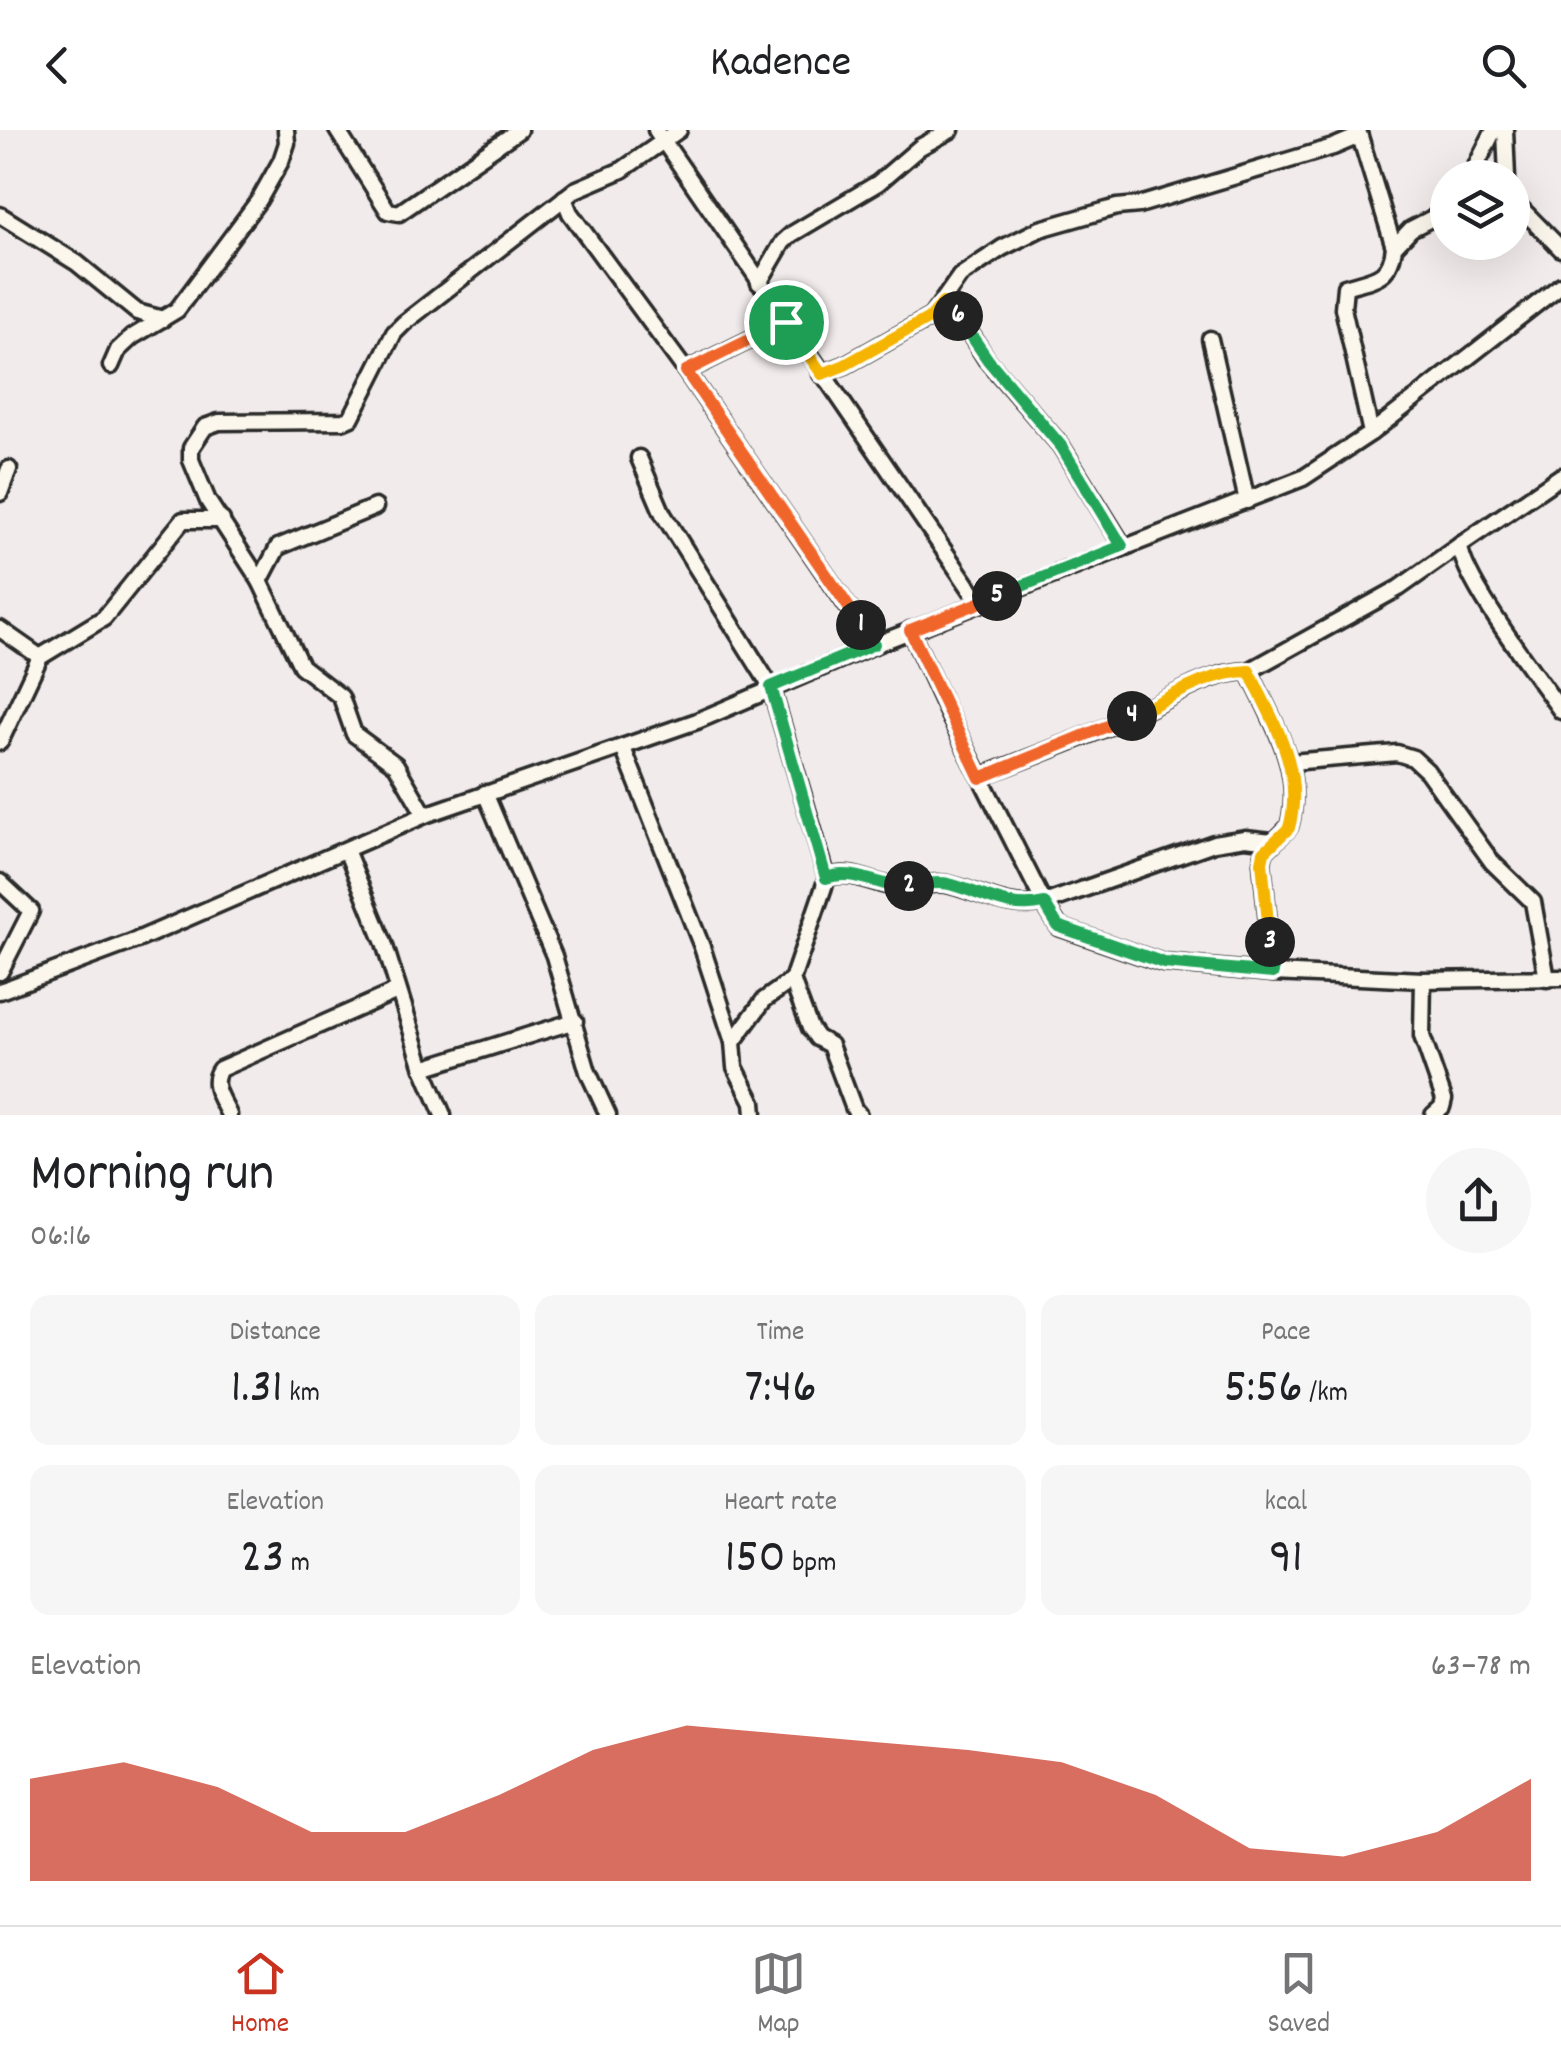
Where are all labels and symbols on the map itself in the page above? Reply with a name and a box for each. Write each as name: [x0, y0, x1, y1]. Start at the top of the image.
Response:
pin: [744, 280, 829, 365]
pin: 6: [933, 291, 983, 341]
pin: 5: [972, 571, 1022, 621]
pin: 1: [836, 600, 886, 650]
pin: 4: [1107, 691, 1157, 741]
pin: 2: [884, 861, 934, 911]
pin: 3: [1245, 917, 1295, 967]

